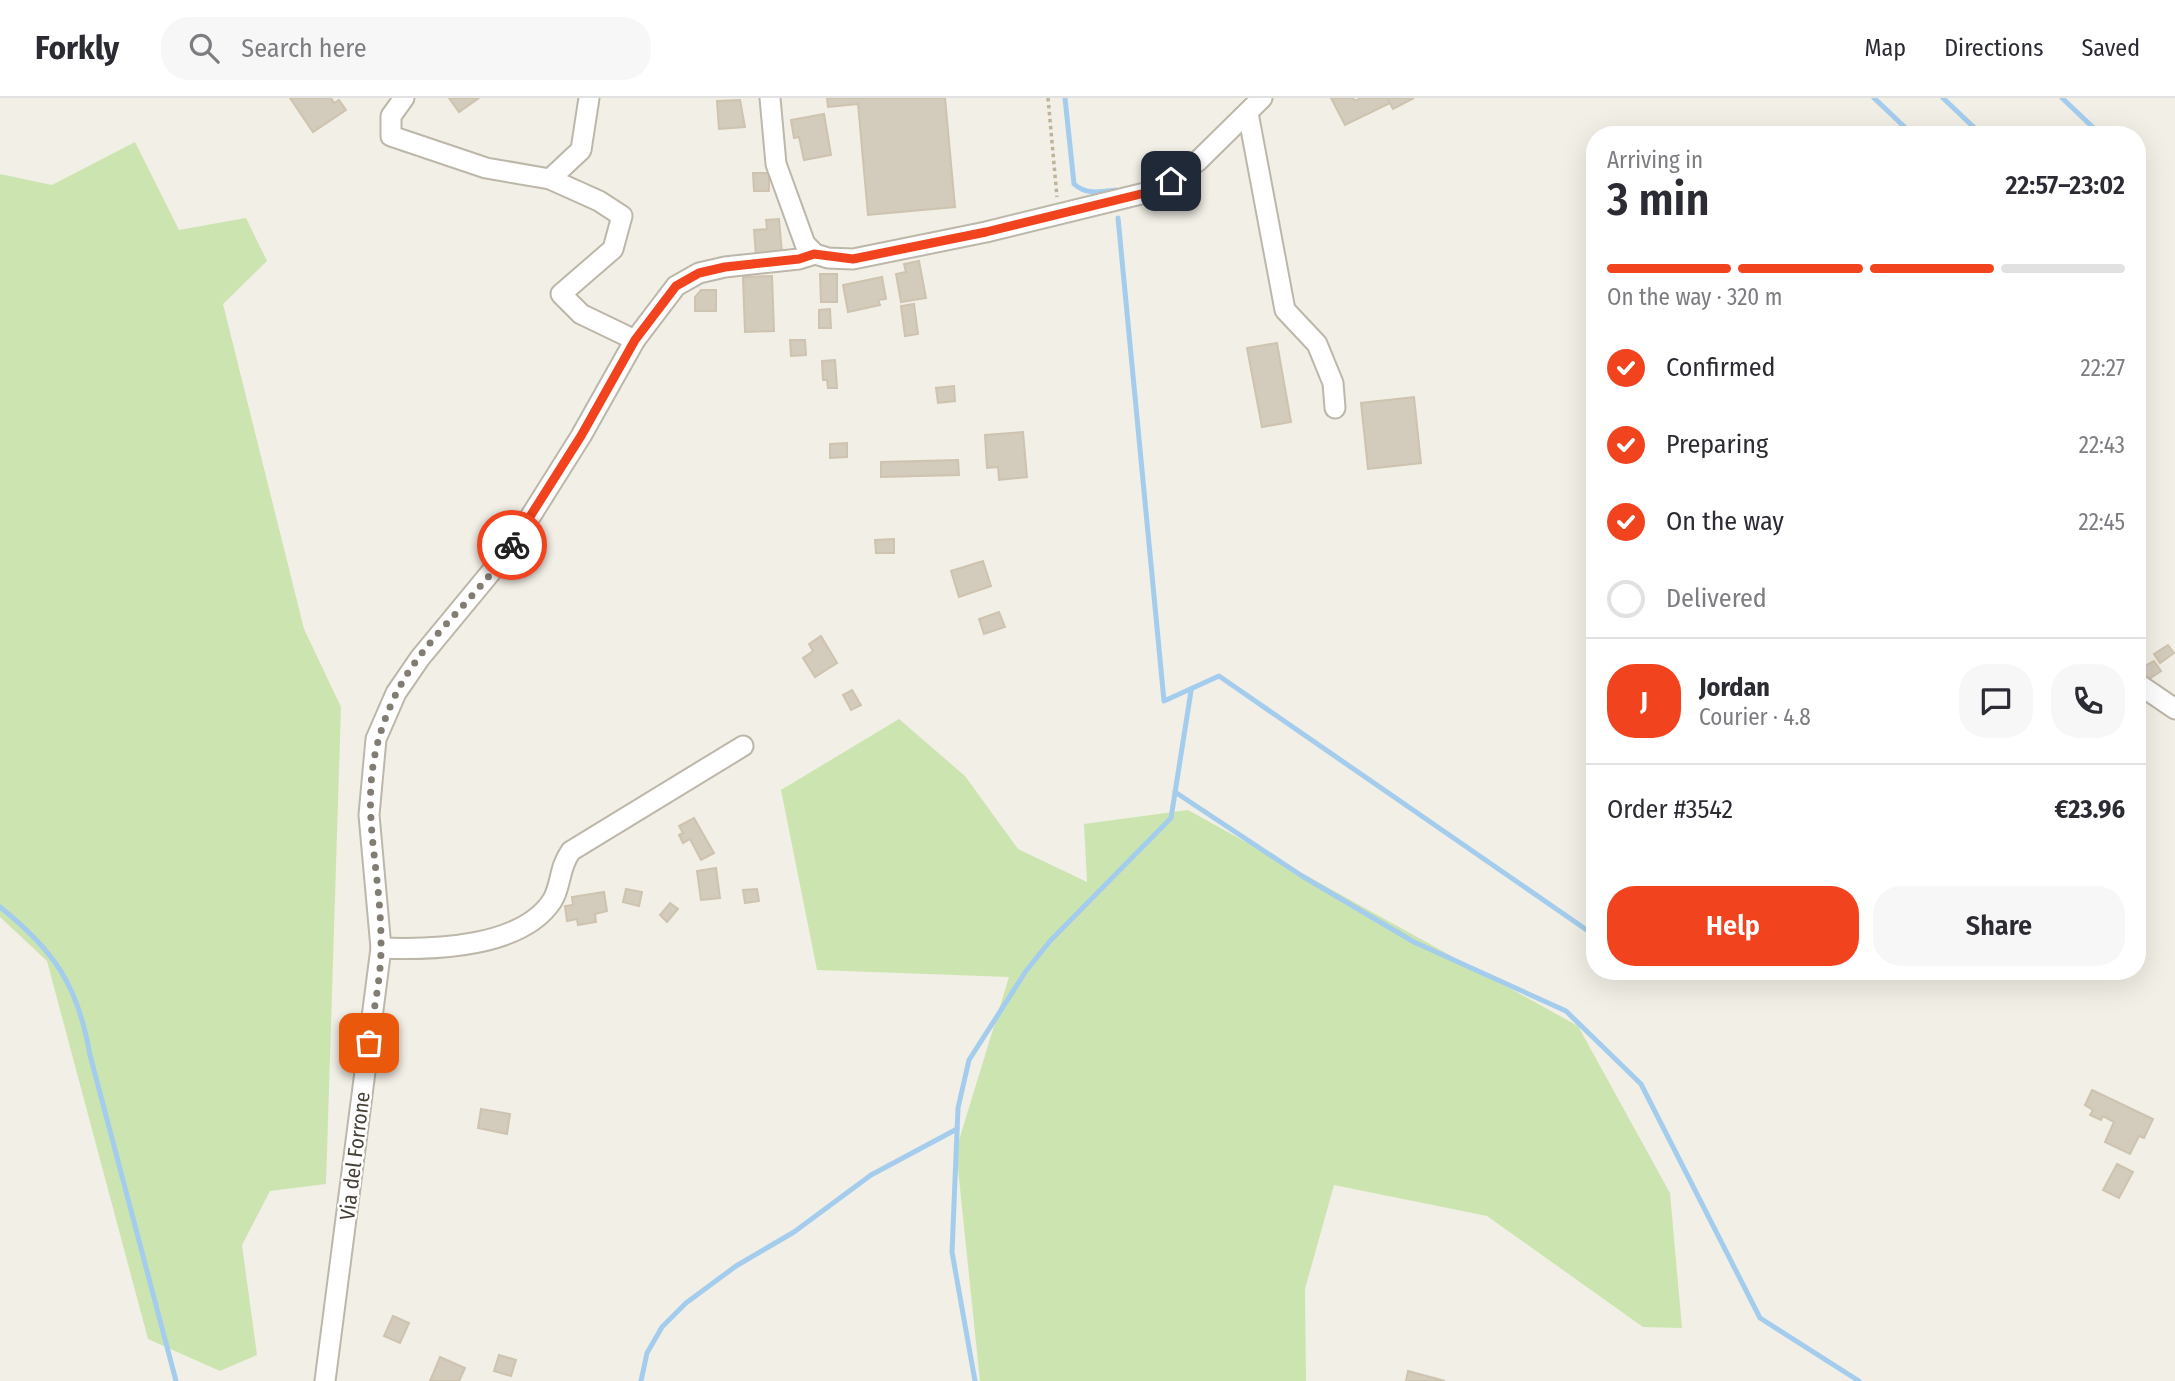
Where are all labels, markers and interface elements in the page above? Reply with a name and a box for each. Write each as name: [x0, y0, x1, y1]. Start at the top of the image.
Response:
search box: [161, 17, 651, 80]
text: Forkly: [35, 28, 119, 68]
icon: search: [185, 29, 223, 67]
text: Search here: [241, 33, 367, 64]
text: Map: [1865, 34, 1906, 62]
text: Directions: [1944, 34, 2043, 62]
text: Saved: [2081, 34, 2140, 62]
text: Arriving in: [1607, 146, 1703, 174]
pin: [1141, 151, 1201, 211]
icon: home: [1152, 162, 1190, 200]
text: 22:57–23:02: [2005, 170, 2125, 201]
text: 3 min: [1607, 172, 1710, 227]
text: On the way · 320 m: [1607, 283, 1782, 311]
icon: check: [1607, 349, 1645, 387]
text: Confirmed: [1666, 352, 1776, 383]
text: 22:27: [2081, 354, 2125, 382]
icon: check: [1607, 426, 1645, 464]
text: Preparing: [1666, 429, 1768, 460]
text: 22:43: [2079, 431, 2125, 459]
icon: check: [1607, 503, 1645, 541]
text: On the way: [1666, 506, 1784, 537]
text: 22:45: [2078, 508, 2125, 536]
courier: [477, 510, 547, 580]
icon: bike: [493, 526, 531, 564]
text: Delivered: [1666, 583, 1767, 614]
button: chat: [1959, 664, 2033, 738]
button: phone: [2051, 664, 2125, 738]
text: Jordan: [1699, 672, 1770, 703]
text: J: [1640, 686, 1648, 717]
text: Courier · 4.8: [1699, 703, 1811, 731]
text: Order #3542: [1607, 794, 1733, 825]
text: €23.96: [2055, 794, 2125, 825]
button: Help: [1607, 886, 1859, 966]
button: Share: [1873, 886, 2125, 966]
pin: [339, 1013, 399, 1073]
icon: bag: [350, 1024, 388, 1062]
street label: Via del Forrone: [334, 1090, 376, 1222]

